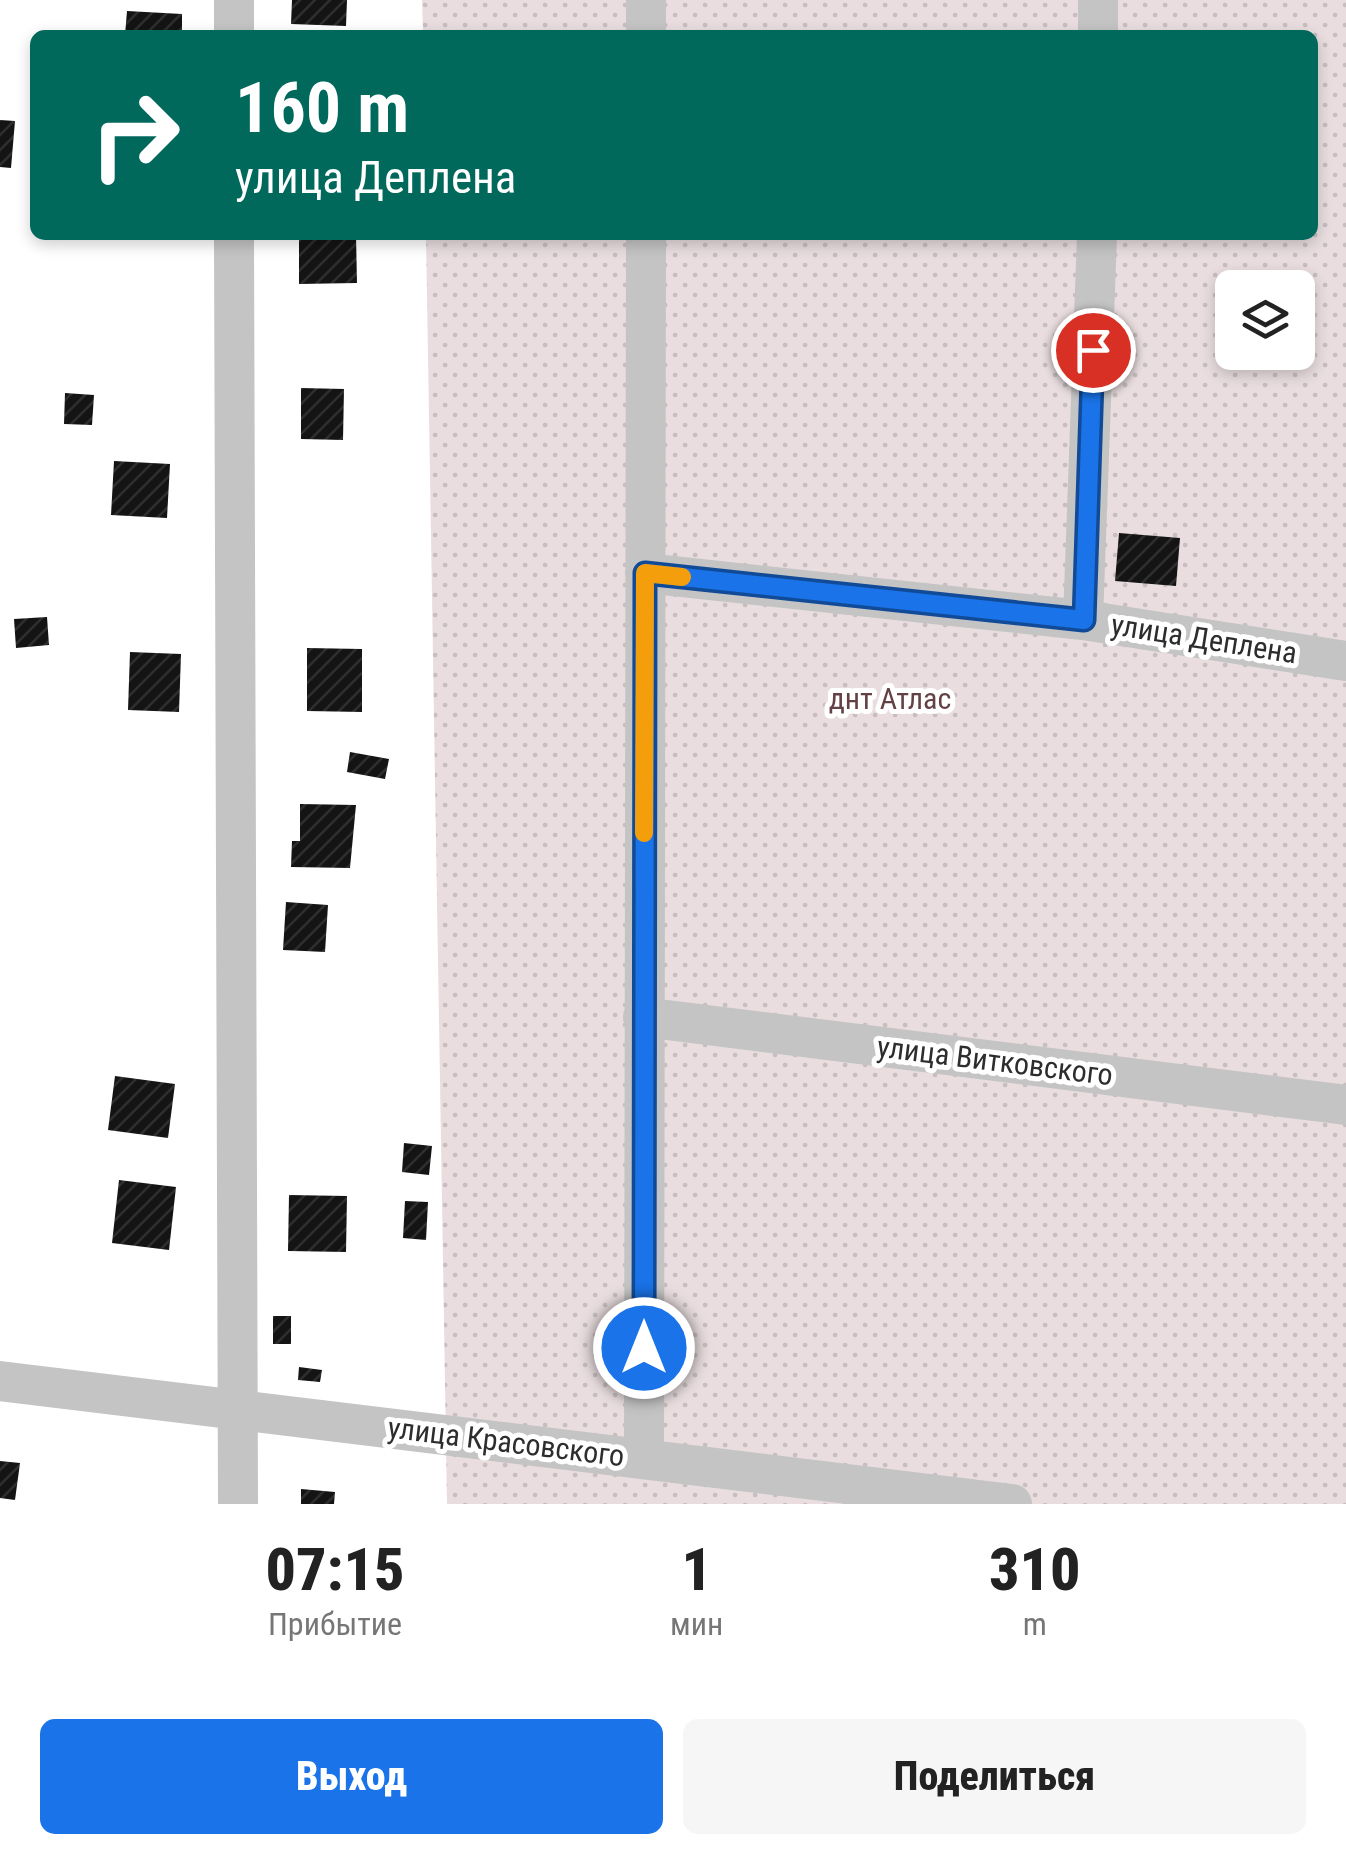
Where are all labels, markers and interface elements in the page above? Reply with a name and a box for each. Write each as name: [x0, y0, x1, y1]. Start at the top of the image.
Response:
text: 160 m: [235, 67, 409, 149]
icon: right: [70, 70, 200, 200]
text: улица Деплена: [235, 151, 516, 204]
map controls: [1215, 270, 1315, 370]
button: layers: [1215, 270, 1315, 370]
pin: [1051, 308, 1136, 393]
icon: arrive: [1066, 323, 1121, 378]
street label: улица Деплена: [1109, 607, 1299, 670]
park label: днт Атлас: [829, 681, 951, 716]
street label: улица Витковского: [875, 1029, 1115, 1092]
position arrow: [592, 1296, 696, 1400]
street label: улица Красовского: [386, 1410, 626, 1473]
text: 07:15: [266, 1534, 405, 1605]
text: 1: [681, 1534, 712, 1605]
text: 310: [989, 1534, 1080, 1605]
text: Прибытие: [268, 1605, 402, 1643]
text: мин: [670, 1605, 723, 1643]
text: m: [1023, 1605, 1047, 1643]
button: Выход: [40, 1719, 663, 1834]
button: Поделиться: [683, 1719, 1306, 1834]

